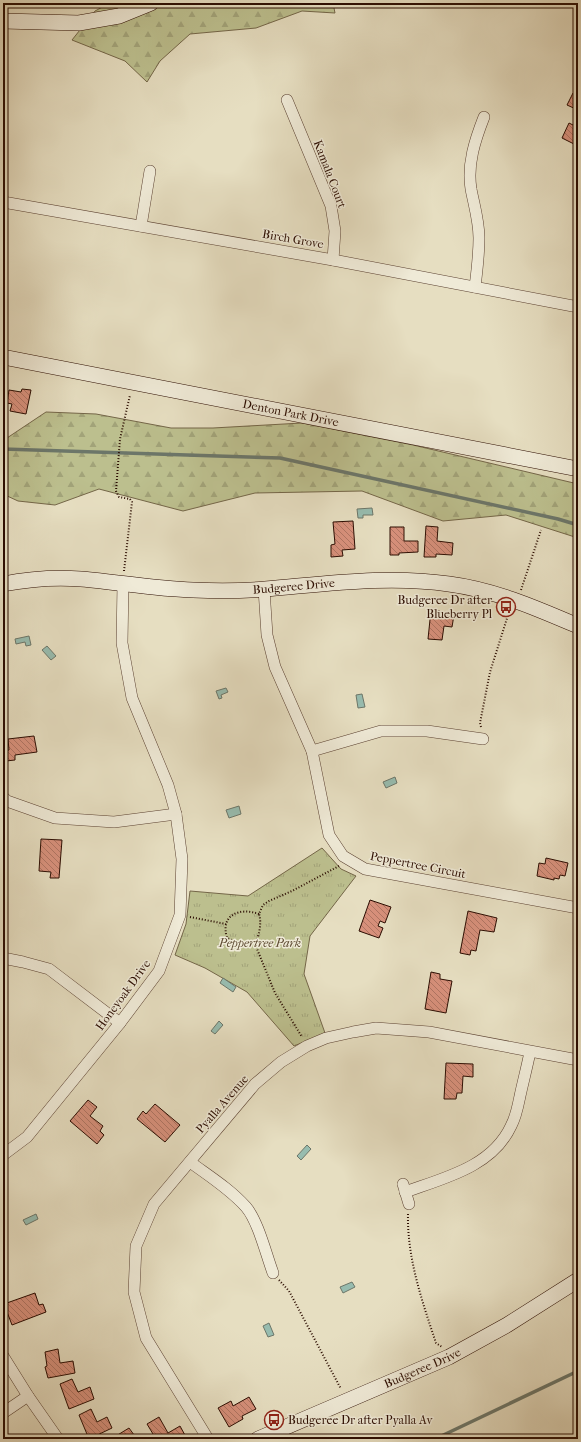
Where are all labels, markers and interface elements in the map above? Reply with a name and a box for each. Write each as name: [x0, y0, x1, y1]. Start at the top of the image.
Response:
street label: Kamala Court: [311, 138, 350, 211]
street label: Birch Grove: [261, 227, 325, 251]
street label: Denton Park Drive: [241, 397, 340, 429]
street label: Budgeree Drive: [252, 576, 336, 597]
place label: Budgeree Dr after Blueberry Pl: [397, 593, 493, 621]
bus stop icon: Budgeree Dr after Blueberry Pl: [495, 596, 517, 618]
street label: Peppertree Circuit: [369, 849, 468, 881]
park label: Peppertree Park: [218, 936, 301, 950]
street label: Honeyoak Drive: [93, 957, 153, 1033]
street label: Pyalla Avenue: [193, 1072, 251, 1136]
street label: Budgeree Drive: [382, 1345, 463, 1391]
bus stop icon: Budgeree Dr after Pyalla Av: [263, 1409, 285, 1431]
place label: Budgeree Dr after Pyalla Av: [288, 1413, 433, 1427]

